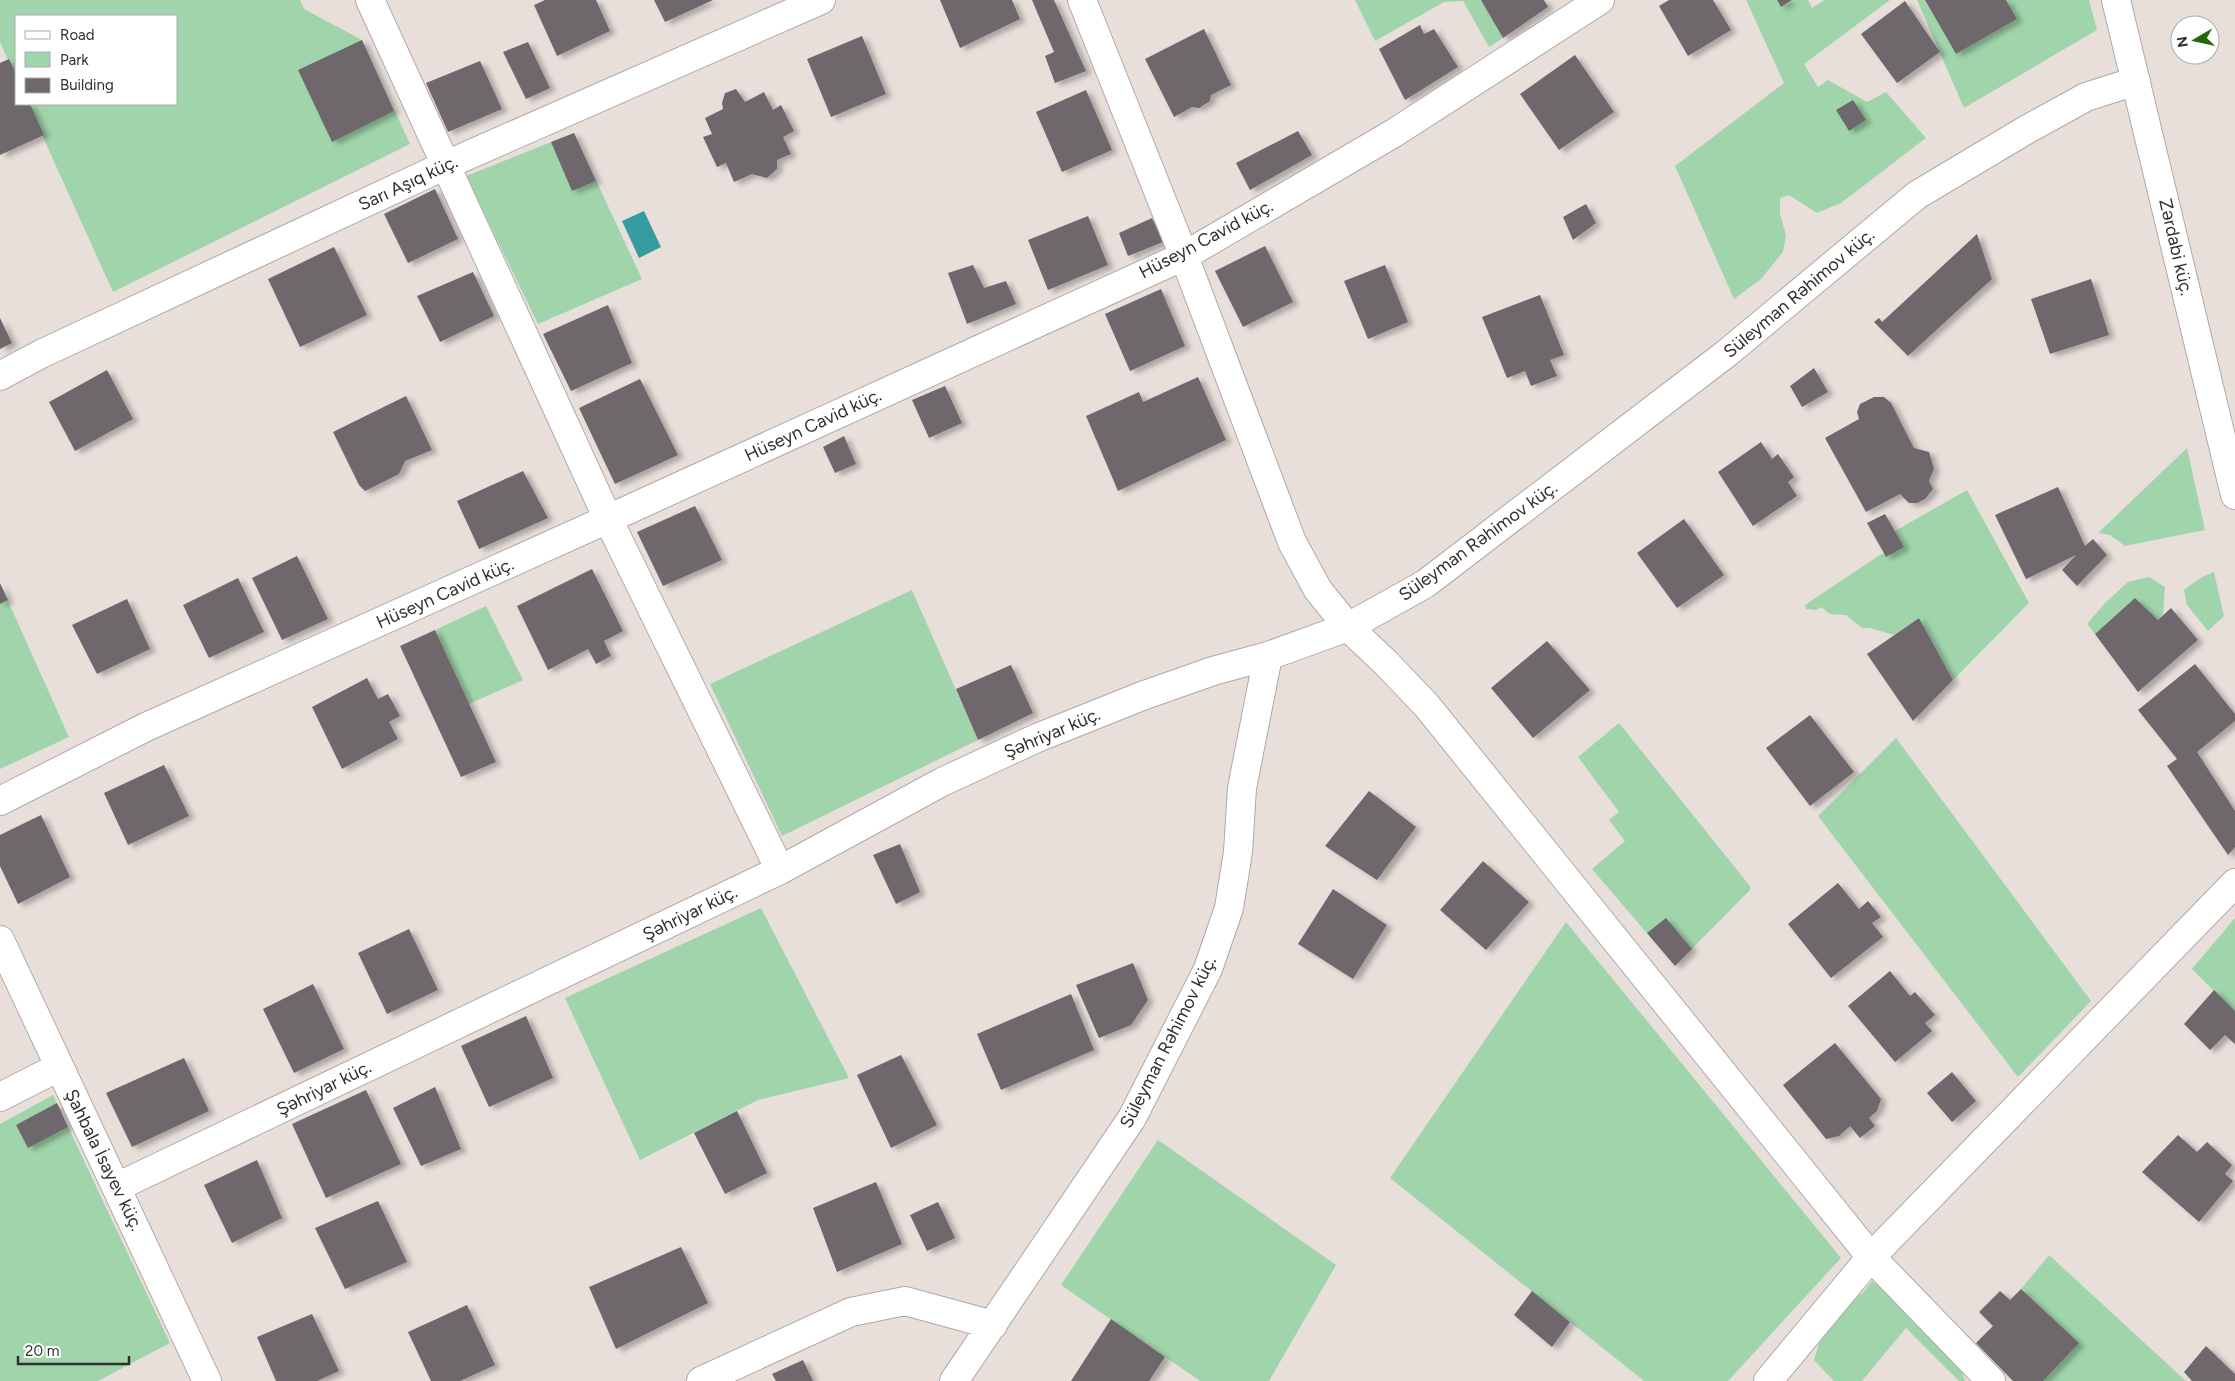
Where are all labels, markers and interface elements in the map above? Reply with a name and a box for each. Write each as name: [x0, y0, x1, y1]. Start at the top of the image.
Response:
legend: [15, 15, 178, 105]
north arrow: [2170, 15, 2220, 65]
text: Road: [60, 26, 95, 44]
text: N: [2173, 35, 2192, 49]
text: Park: [60, 51, 89, 69]
text: Building: [60, 76, 114, 94]
street label: Sarı Aşıq küç.: [355, 150, 461, 216]
street label: Hüseyn Cavid küç.: [1135, 194, 1277, 284]
street label: Zərdabi küç.: [2154, 196, 2198, 298]
street label: Süleyman Rəhimov küç.: [1719, 223, 1879, 363]
street label: Hüseyn Cavid küç.: [741, 384, 885, 466]
street label: Süleyman Rəhimov küç.: [1395, 476, 1561, 606]
street label: Hüseyn Cavid küç.: [373, 553, 517, 633]
street label: Şəhriyar küç.: [1000, 703, 1104, 763]
street label: Şəhriyar küç.: [639, 881, 741, 945]
street label: Süleyman Rəhimov küç.: [1115, 952, 1221, 1132]
street label: Şəhriyar küç.: [273, 1056, 375, 1120]
street label: Şahbala İsayev küç.: [60, 1086, 148, 1234]
scale bar: [18, 1334, 129, 1366]
text: 20 m: [25, 1342, 59, 1360]

